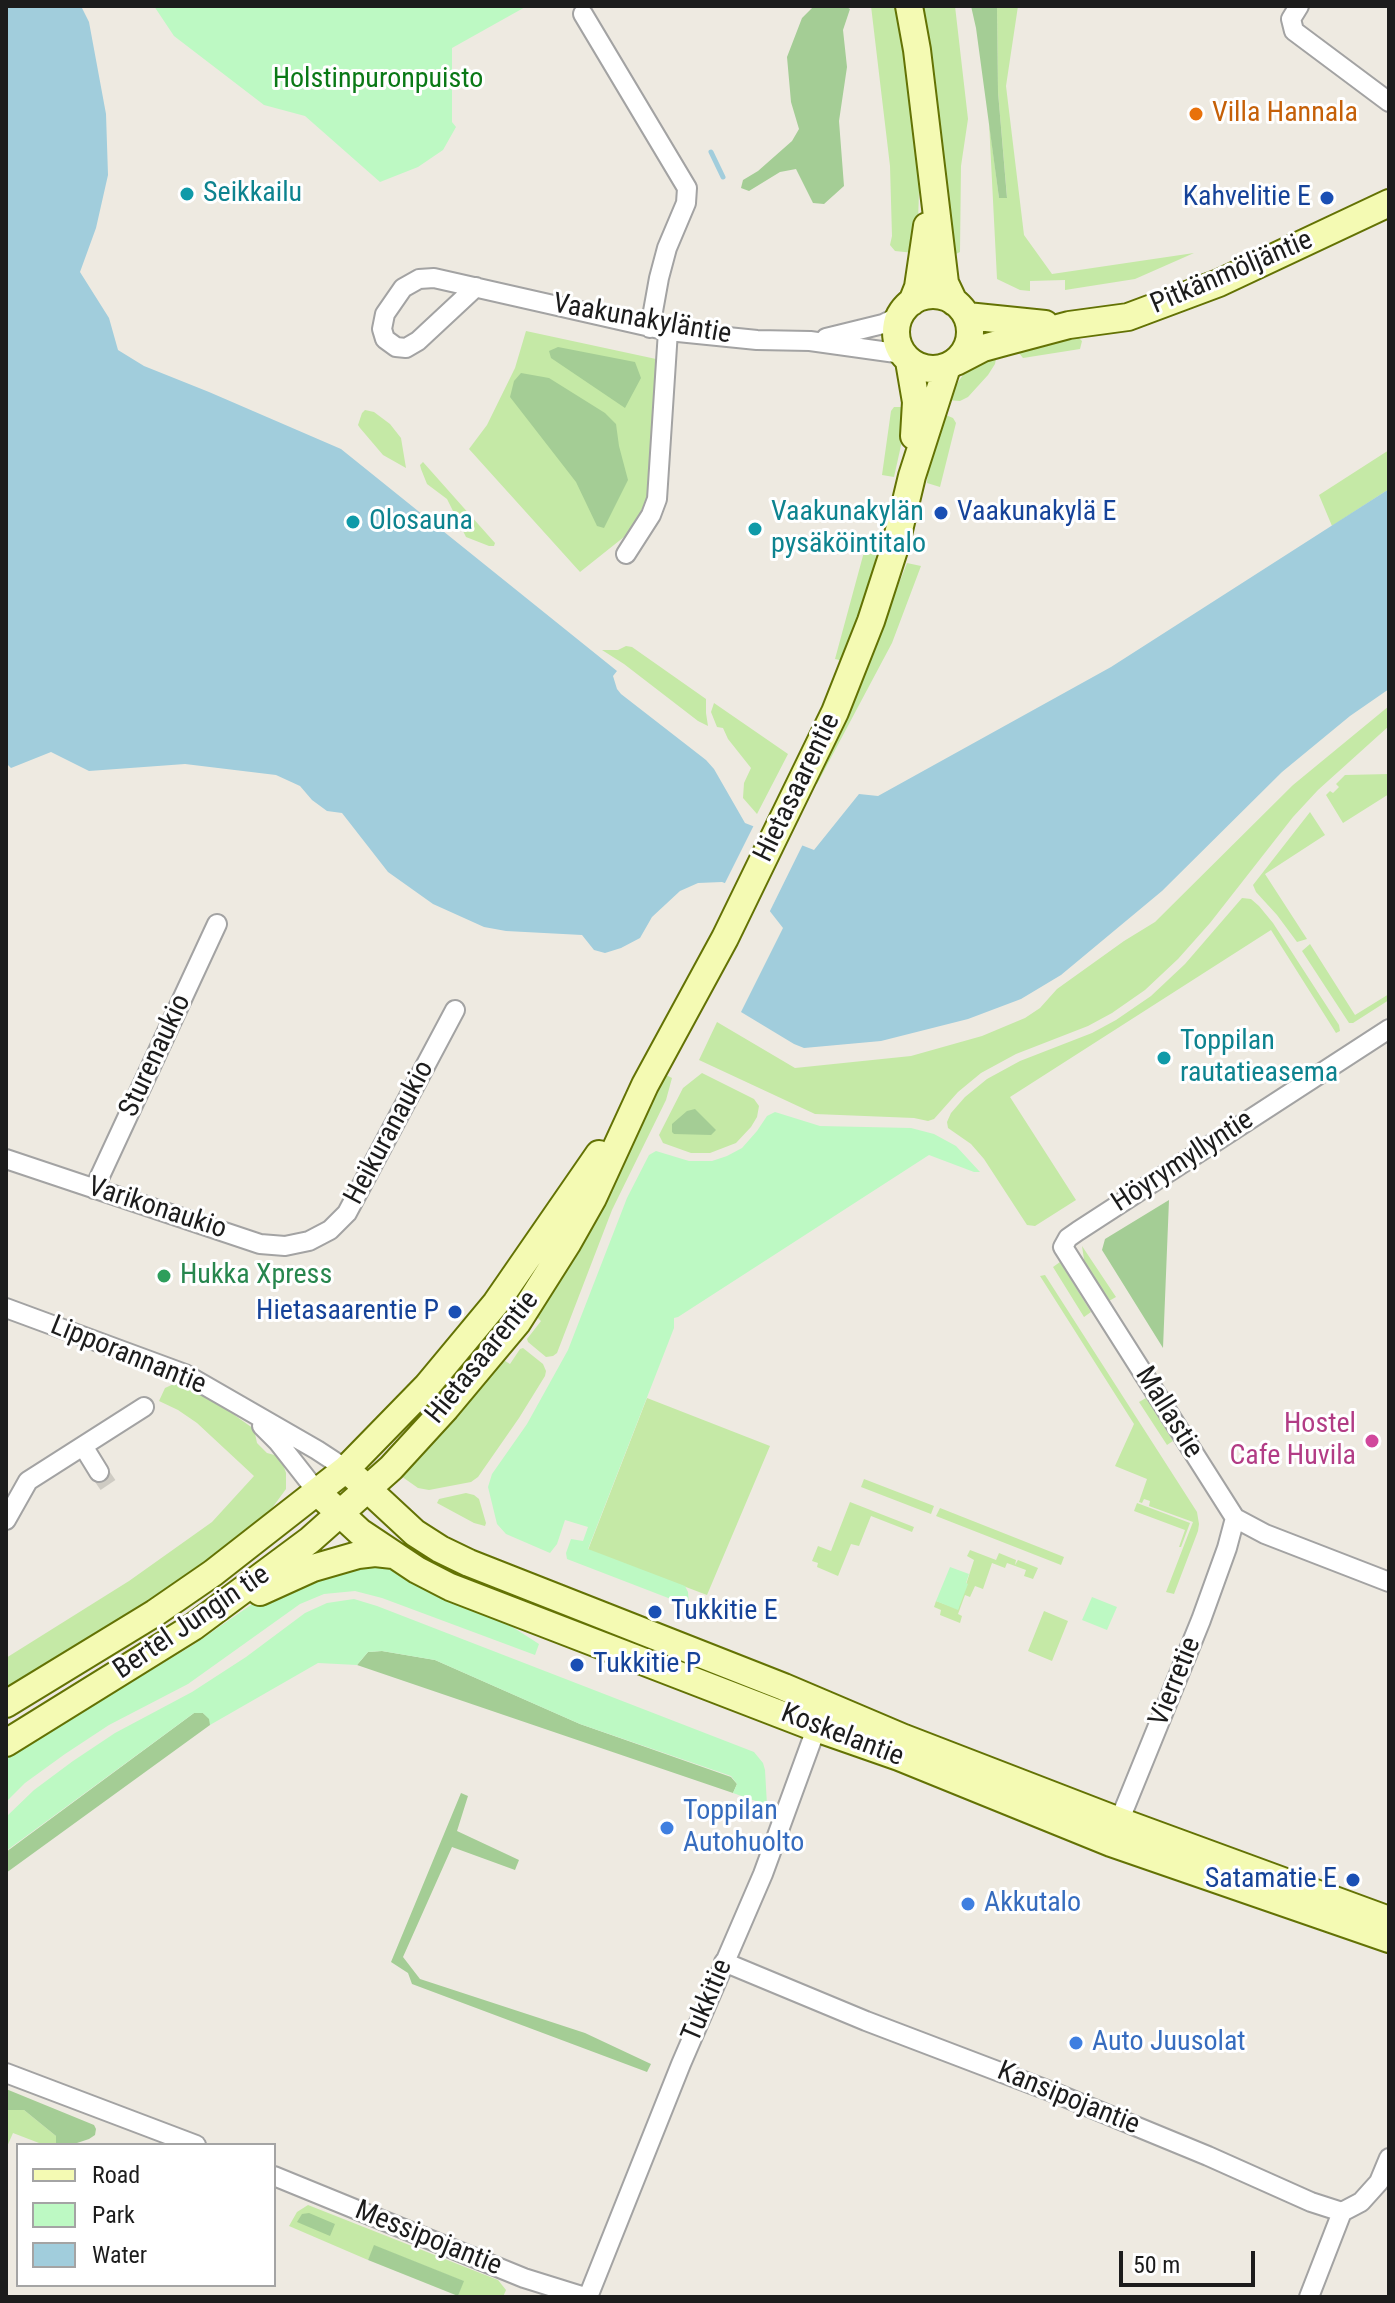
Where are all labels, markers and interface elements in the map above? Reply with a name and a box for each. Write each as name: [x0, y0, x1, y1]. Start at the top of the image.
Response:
park label: Holstinpuronpuisto: [273, 63, 483, 97]
place label: Villa Hannala: [1212, 97, 1358, 131]
marker: Villa Hannala: [1187, 105, 1205, 123]
place label: Seikkailu: [203, 177, 302, 211]
place label: Kahvelitie E: [1183, 181, 1311, 215]
marker: Seikkailu: [178, 185, 196, 203]
marker: Kahvelitie E: [1318, 189, 1336, 207]
street label: Pitkänmöljäntie: [1146, 224, 1318, 322]
street label: Vaakunakyläntie: [550, 288, 734, 352]
place label: Vaakunakylän pysäköintitalo: [771, 496, 926, 562]
place label: Vaakunakylä E: [957, 496, 1116, 530]
marker: Vaakunakylä E: [932, 504, 950, 522]
place label: Olosauna: [369, 505, 473, 539]
marker: Olosauna: [344, 513, 362, 531]
marker: Vaakunakylän pysäköintitalo: [746, 520, 764, 538]
street label: Hietasaarentie: [748, 708, 848, 868]
street label: Sturenaukio: [113, 989, 199, 1123]
place label: Toppilan rautatieasema: [1180, 1025, 1338, 1091]
marker: Toppilan rautatieasema: [1155, 1049, 1173, 1067]
street label: Heikuranaukio: [338, 1055, 442, 1211]
street label: Höyrymyllyntie: [1106, 1104, 1260, 1220]
street label: Varikonaukio: [83, 1171, 231, 1247]
place label: Hukka Xpress: [180, 1259, 332, 1293]
marker: Hukka Xpress: [155, 1267, 173, 1285]
street label: Hietasaarentie: [419, 1285, 547, 1431]
place label: Hietasaarentie P: [256, 1295, 439, 1329]
marker: Hietasaarentie P: [446, 1303, 464, 1321]
street label: Lipporannantie: [45, 1310, 211, 1402]
street label: Mallastie: [1127, 1361, 1209, 1465]
place label: Hostel Cafe Huvila: [1229, 1408, 1356, 1474]
marker: Hostel Cafe Huvila: [1363, 1432, 1381, 1450]
street label: Bertel Jungin tie: [108, 1559, 276, 1687]
place label: Tukkitie E: [671, 1595, 778, 1629]
marker: Tukkitie E: [646, 1603, 664, 1621]
street label: Vierretie: [1143, 1633, 1209, 1731]
place label: Tukkitie P: [593, 1648, 701, 1682]
marker: Tukkitie P: [568, 1656, 586, 1674]
street label: Koskelantie: [776, 1697, 908, 1775]
place label: Toppilan Autohuolto: [683, 1795, 804, 1861]
marker: Toppilan Autohuolto: [658, 1819, 676, 1837]
place label: Satamatie E: [1205, 1863, 1337, 1897]
marker: Satamatie E: [1344, 1871, 1362, 1889]
place label: Akkutalo: [984, 1887, 1081, 1921]
marker: Akkutalo: [959, 1895, 977, 1913]
street label: Tukkitie: [676, 1955, 740, 2047]
place label: Auto Juusolat: [1092, 2026, 1246, 2060]
marker: Auto Juusolat: [1067, 2034, 1085, 2052]
street label: Kansipojantie: [992, 2055, 1144, 2143]
legend: [16, 2143, 276, 2287]
text: Road: [92, 2161, 140, 2189]
street label: Messipojantie: [350, 2194, 506, 2284]
text: Park: [92, 2201, 135, 2229]
scale bar: [1123, 2235, 1259, 2285]
text: Water: [92, 2241, 147, 2269]
text: 50 m: [1133, 2251, 1180, 2279]

